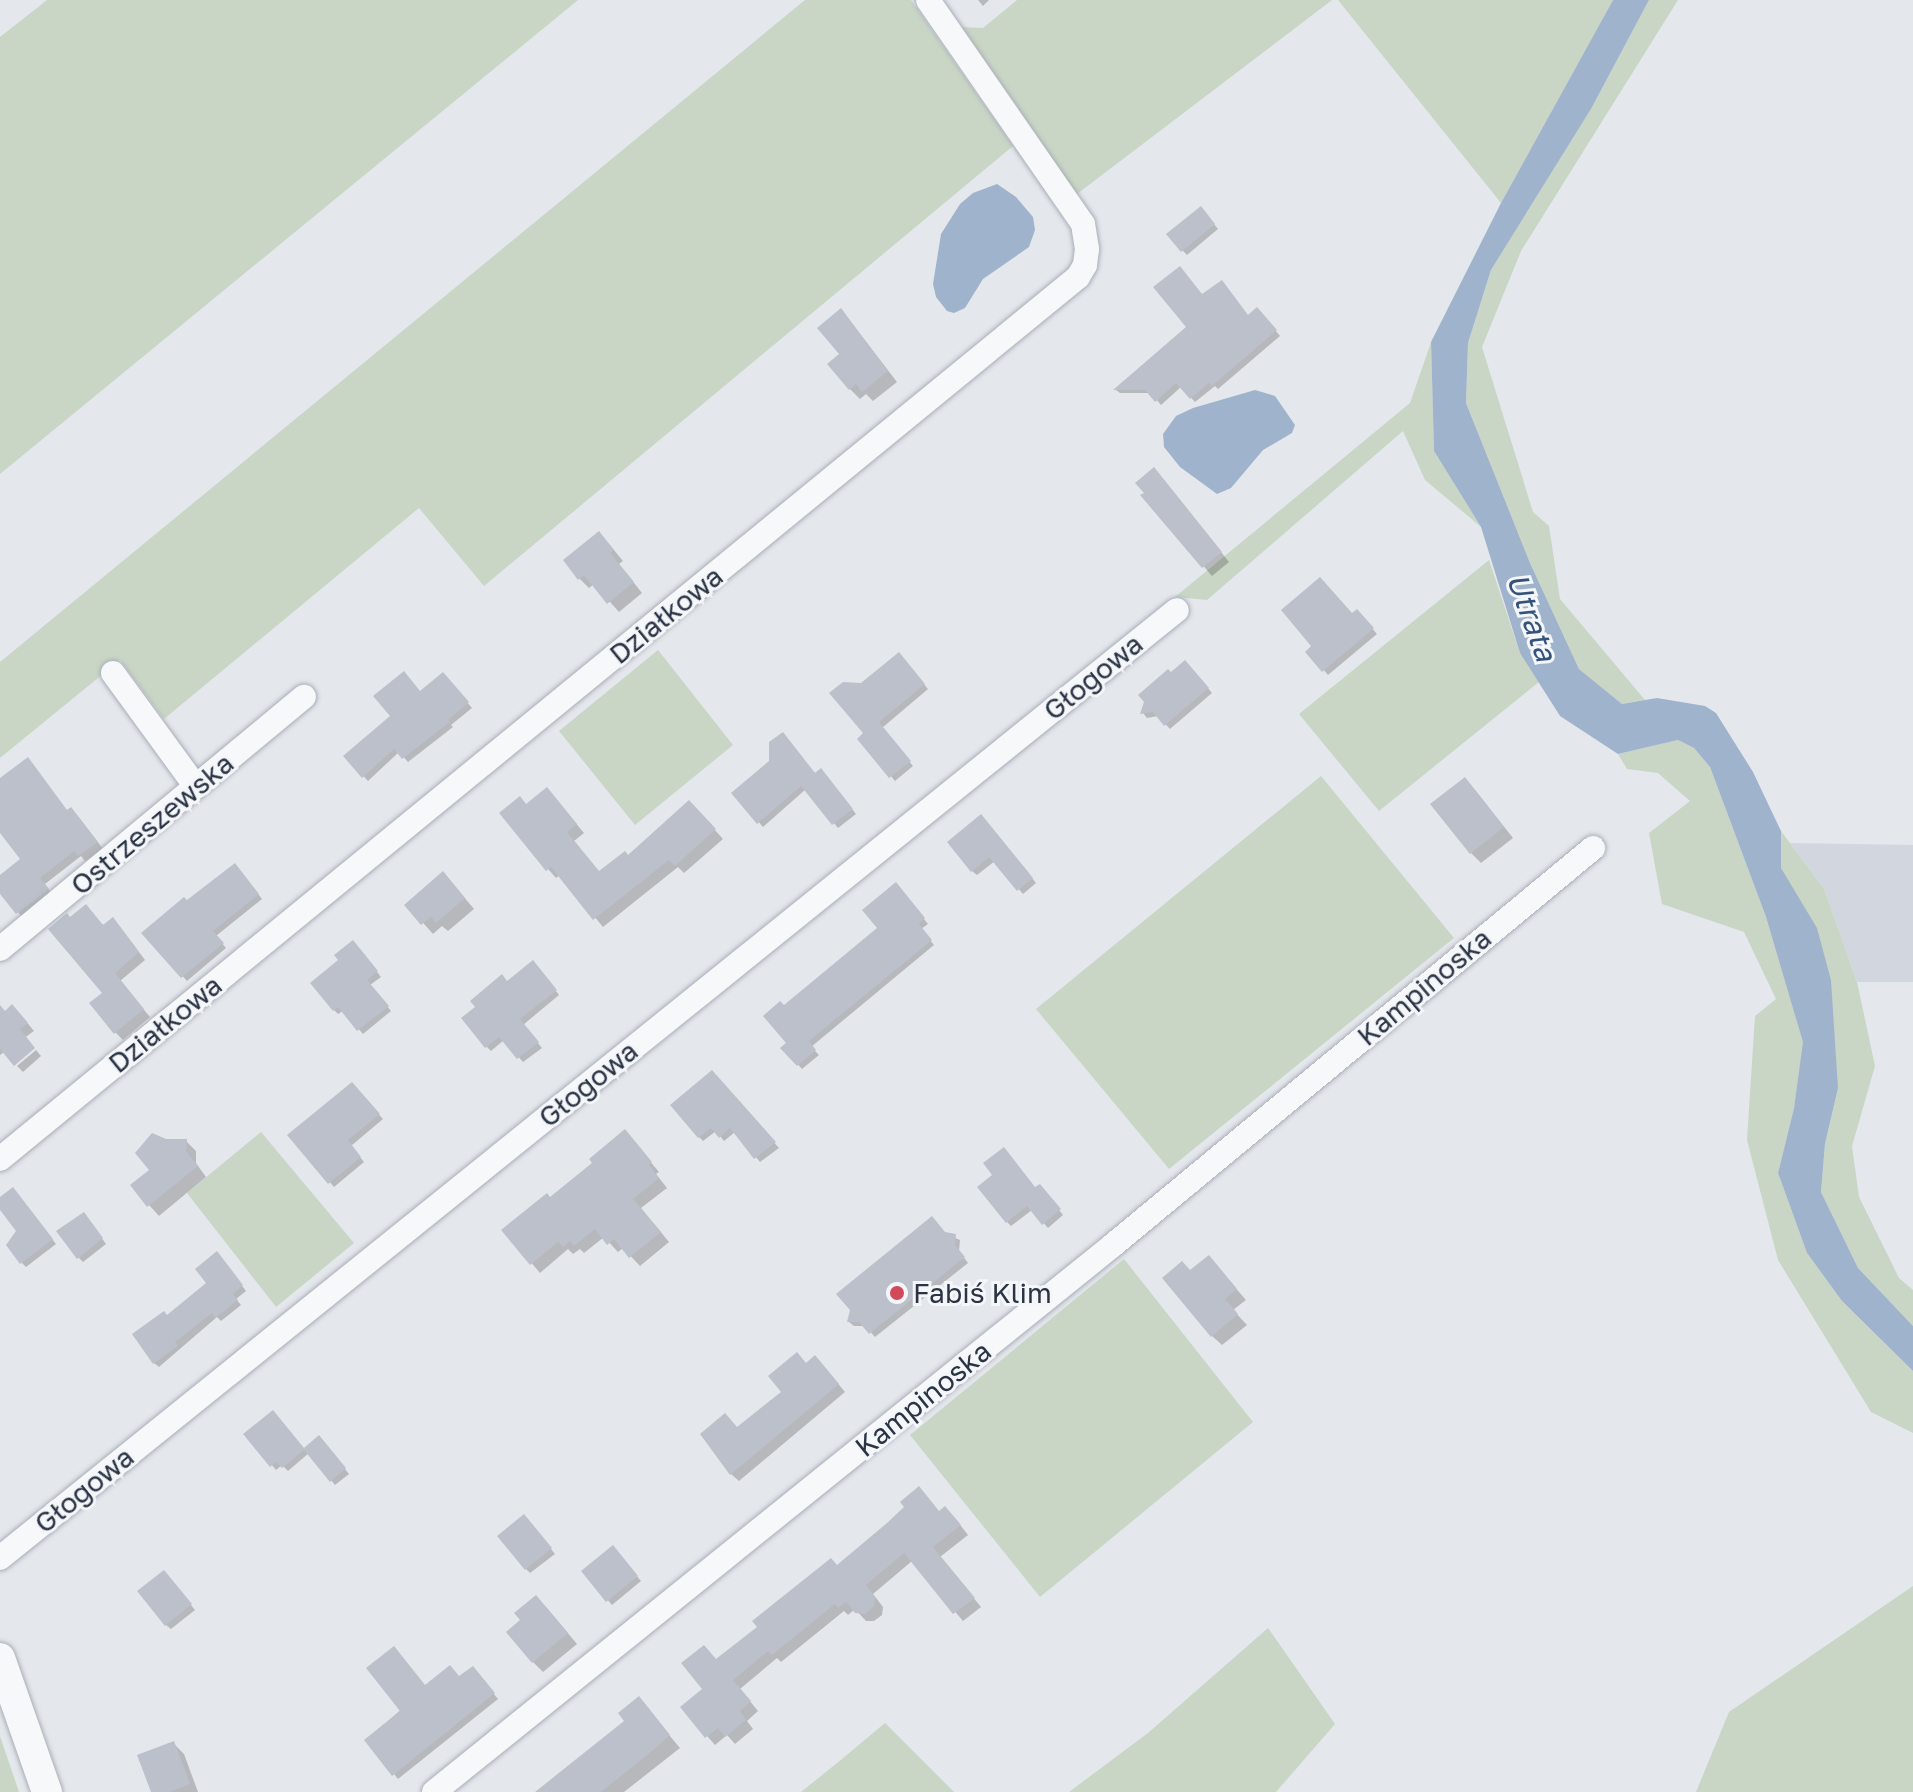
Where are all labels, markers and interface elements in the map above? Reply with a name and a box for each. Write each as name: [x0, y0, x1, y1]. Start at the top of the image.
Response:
street label: Działkowa: [603, 559, 729, 671]
water label: Utrata: [1500, 568, 1564, 666]
street label: Głogowa: [1037, 627, 1149, 727]
street label: Ostrzeszewska: [64, 746, 240, 902]
street label: Kampinoska: [1350, 921, 1498, 1053]
street label: Działkowa: [102, 968, 228, 1080]
street label: Głogowa: [532, 1034, 644, 1134]
place label: Fabiś Klim: [913, 1276, 1052, 1310]
marker: Fabiś Klim: [888, 1284, 906, 1302]
street label: Kampinoska: [848, 1334, 998, 1464]
street label: Głogowa: [28, 1440, 140, 1540]

